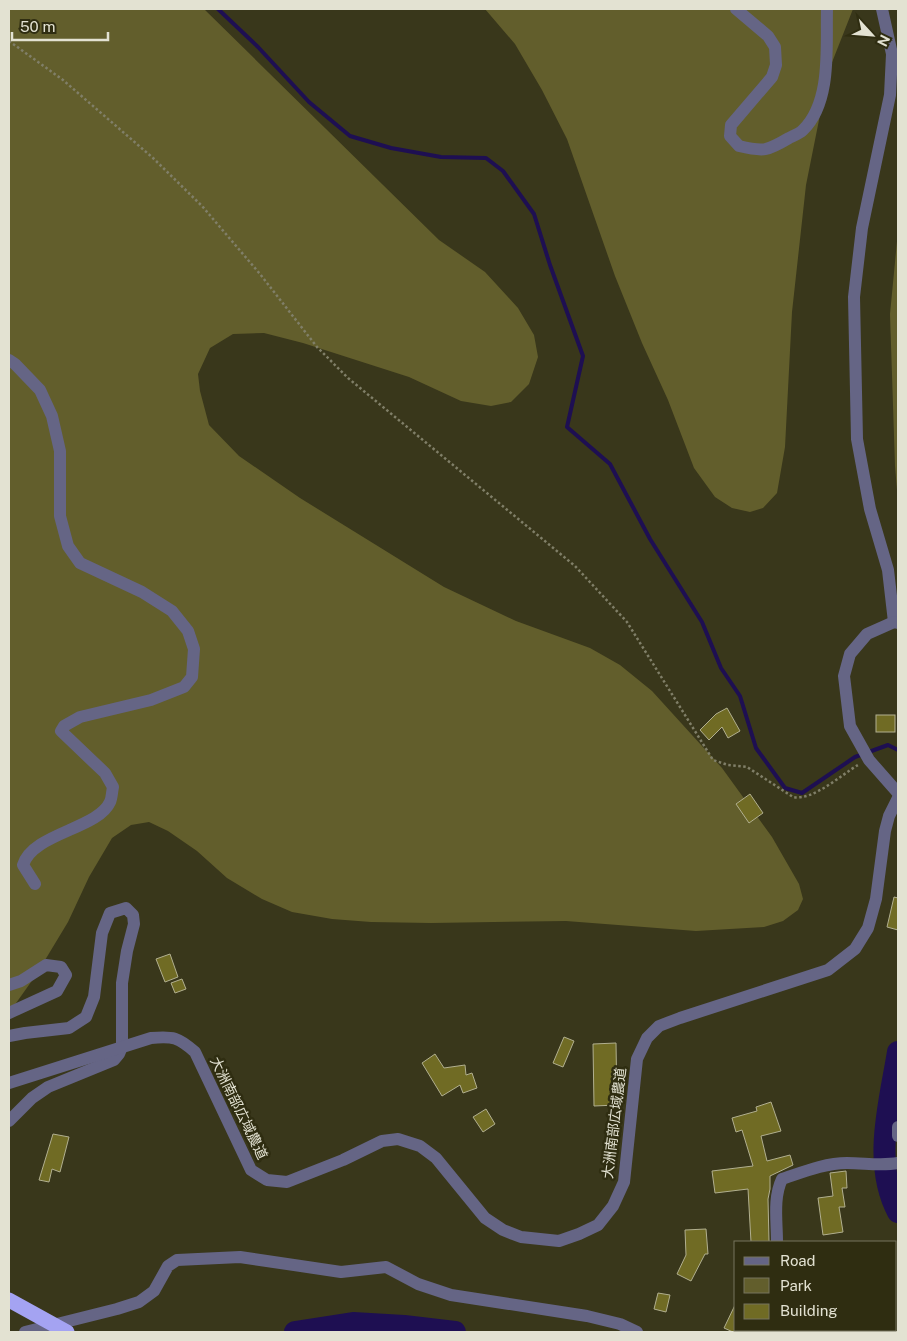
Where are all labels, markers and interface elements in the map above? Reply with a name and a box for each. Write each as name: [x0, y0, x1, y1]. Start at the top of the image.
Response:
scale bar: [12, 10, 109, 42]
north arrow: [847, 10, 897, 60]
text: 50 m: [20, 18, 55, 35]
text: N: [874, 32, 893, 49]
street label: 大洲南部広域農道: [207, 1054, 271, 1162]
street label: 大洲南部広域農道: [599, 1066, 629, 1180]
legend: [734, 1241, 897, 1331]
text: Road: [780, 1252, 816, 1269]
text: Park: [780, 1277, 812, 1294]
text: Building: [780, 1302, 838, 1319]

